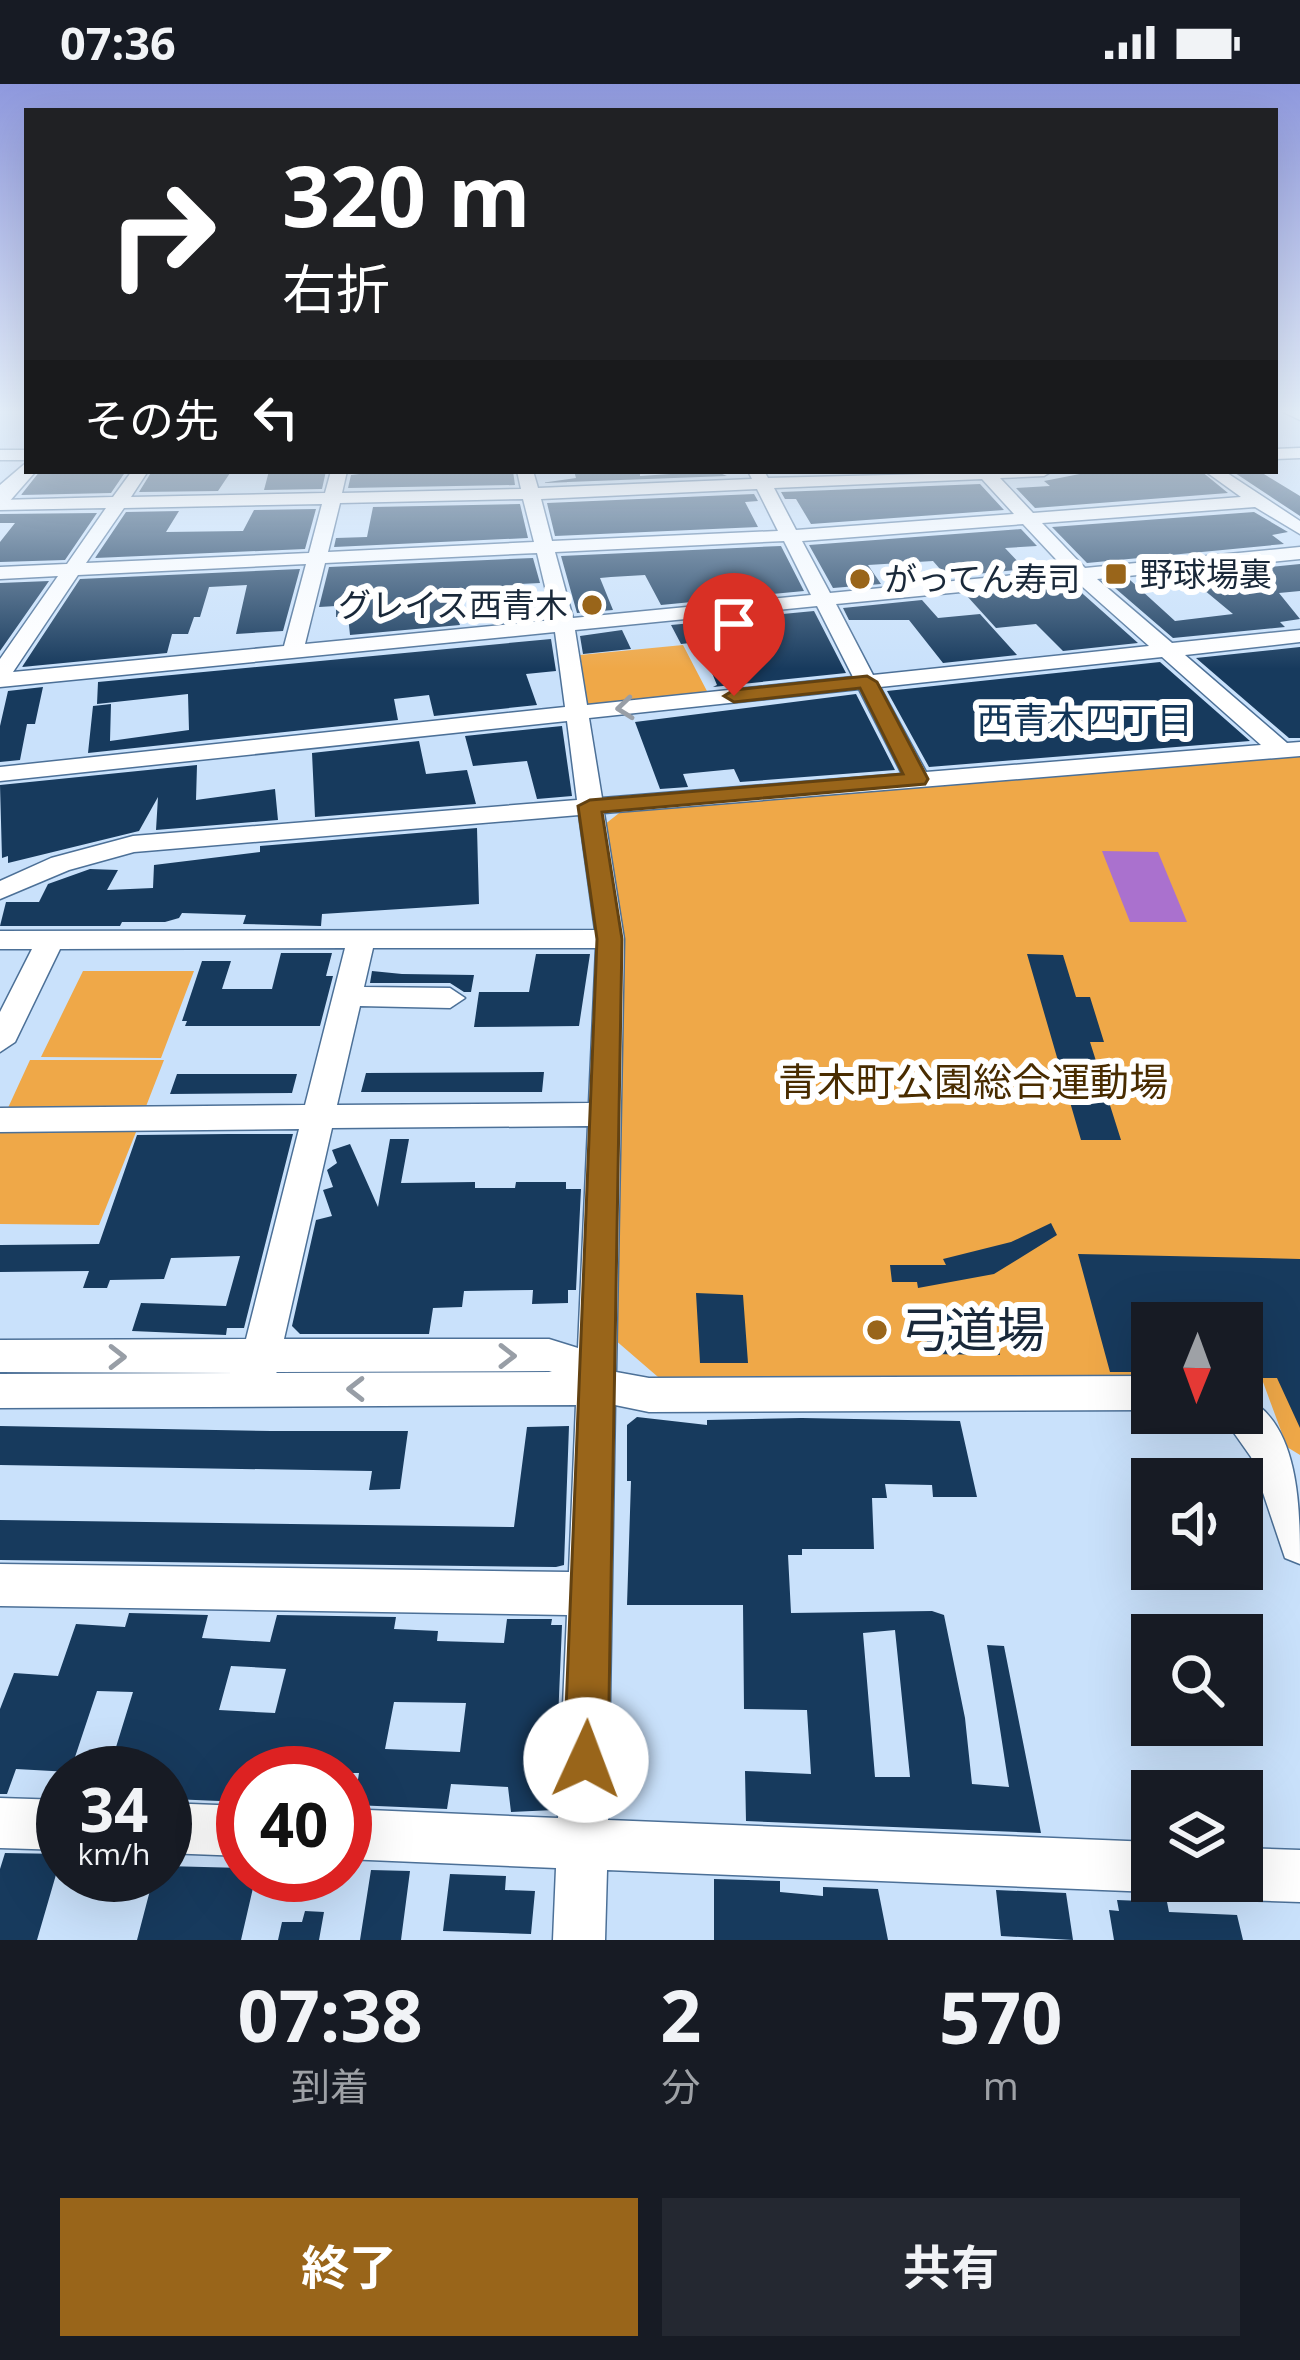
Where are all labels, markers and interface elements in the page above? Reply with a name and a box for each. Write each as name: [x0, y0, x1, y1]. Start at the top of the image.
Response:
text: 07:36: [60, 12, 176, 73]
text: 320 m: [282, 137, 530, 252]
icon: right: [84, 156, 240, 312]
text: 右折: [282, 251, 390, 325]
icon: left: [243, 384, 309, 450]
text: その先: [84, 389, 219, 450]
place label: 野球場裏: [1140, 551, 1272, 596]
place label: がってん寿司: [884, 556, 1080, 601]
marker: 野球場裏: [1103, 561, 1129, 587]
marker: がってん寿司: [847, 566, 873, 592]
pin: [683, 573, 785, 696]
place label: グレイス西青木: [338, 582, 568, 627]
icon: arrive: [701, 591, 767, 657]
marker: グレイス西青木: [579, 592, 605, 618]
one-way arrow: [615, 695, 635, 721]
district label: 西青木四丁目: [977, 695, 1193, 744]
park label: 青木町公園総合運動場: [778, 1054, 1168, 1107]
place label: 弓道場: [901, 1296, 1045, 1361]
north arrow: [1131, 1302, 1263, 1434]
map controls: [1131, 1302, 1263, 1902]
marker: 弓道場: [864, 1317, 890, 1343]
one-way arrow: [108, 1343, 127, 1369]
one-way arrow: [499, 1343, 517, 1369]
one-way arrow: [346, 1376, 364, 1402]
button: sound: [1131, 1458, 1263, 1590]
button: search: [1131, 1614, 1263, 1746]
position arrow: [523, 1697, 649, 1823]
speed limit sign: 40: [216, 1746, 372, 1902]
text: 34: [80, 1768, 148, 1850]
button: layers: [1131, 1770, 1263, 1902]
text: km/h: [78, 1833, 150, 1874]
text: 07:38: [238, 1965, 423, 2063]
text: 2: [660, 1965, 701, 2063]
text: 570: [939, 1967, 1062, 2065]
text: m: [983, 2058, 1019, 2111]
text: 到着: [291, 2059, 369, 2112]
text: 分: [661, 2059, 700, 2112]
button: 終了: [60, 2198, 638, 2336]
button: 共有: [662, 2198, 1240, 2336]

